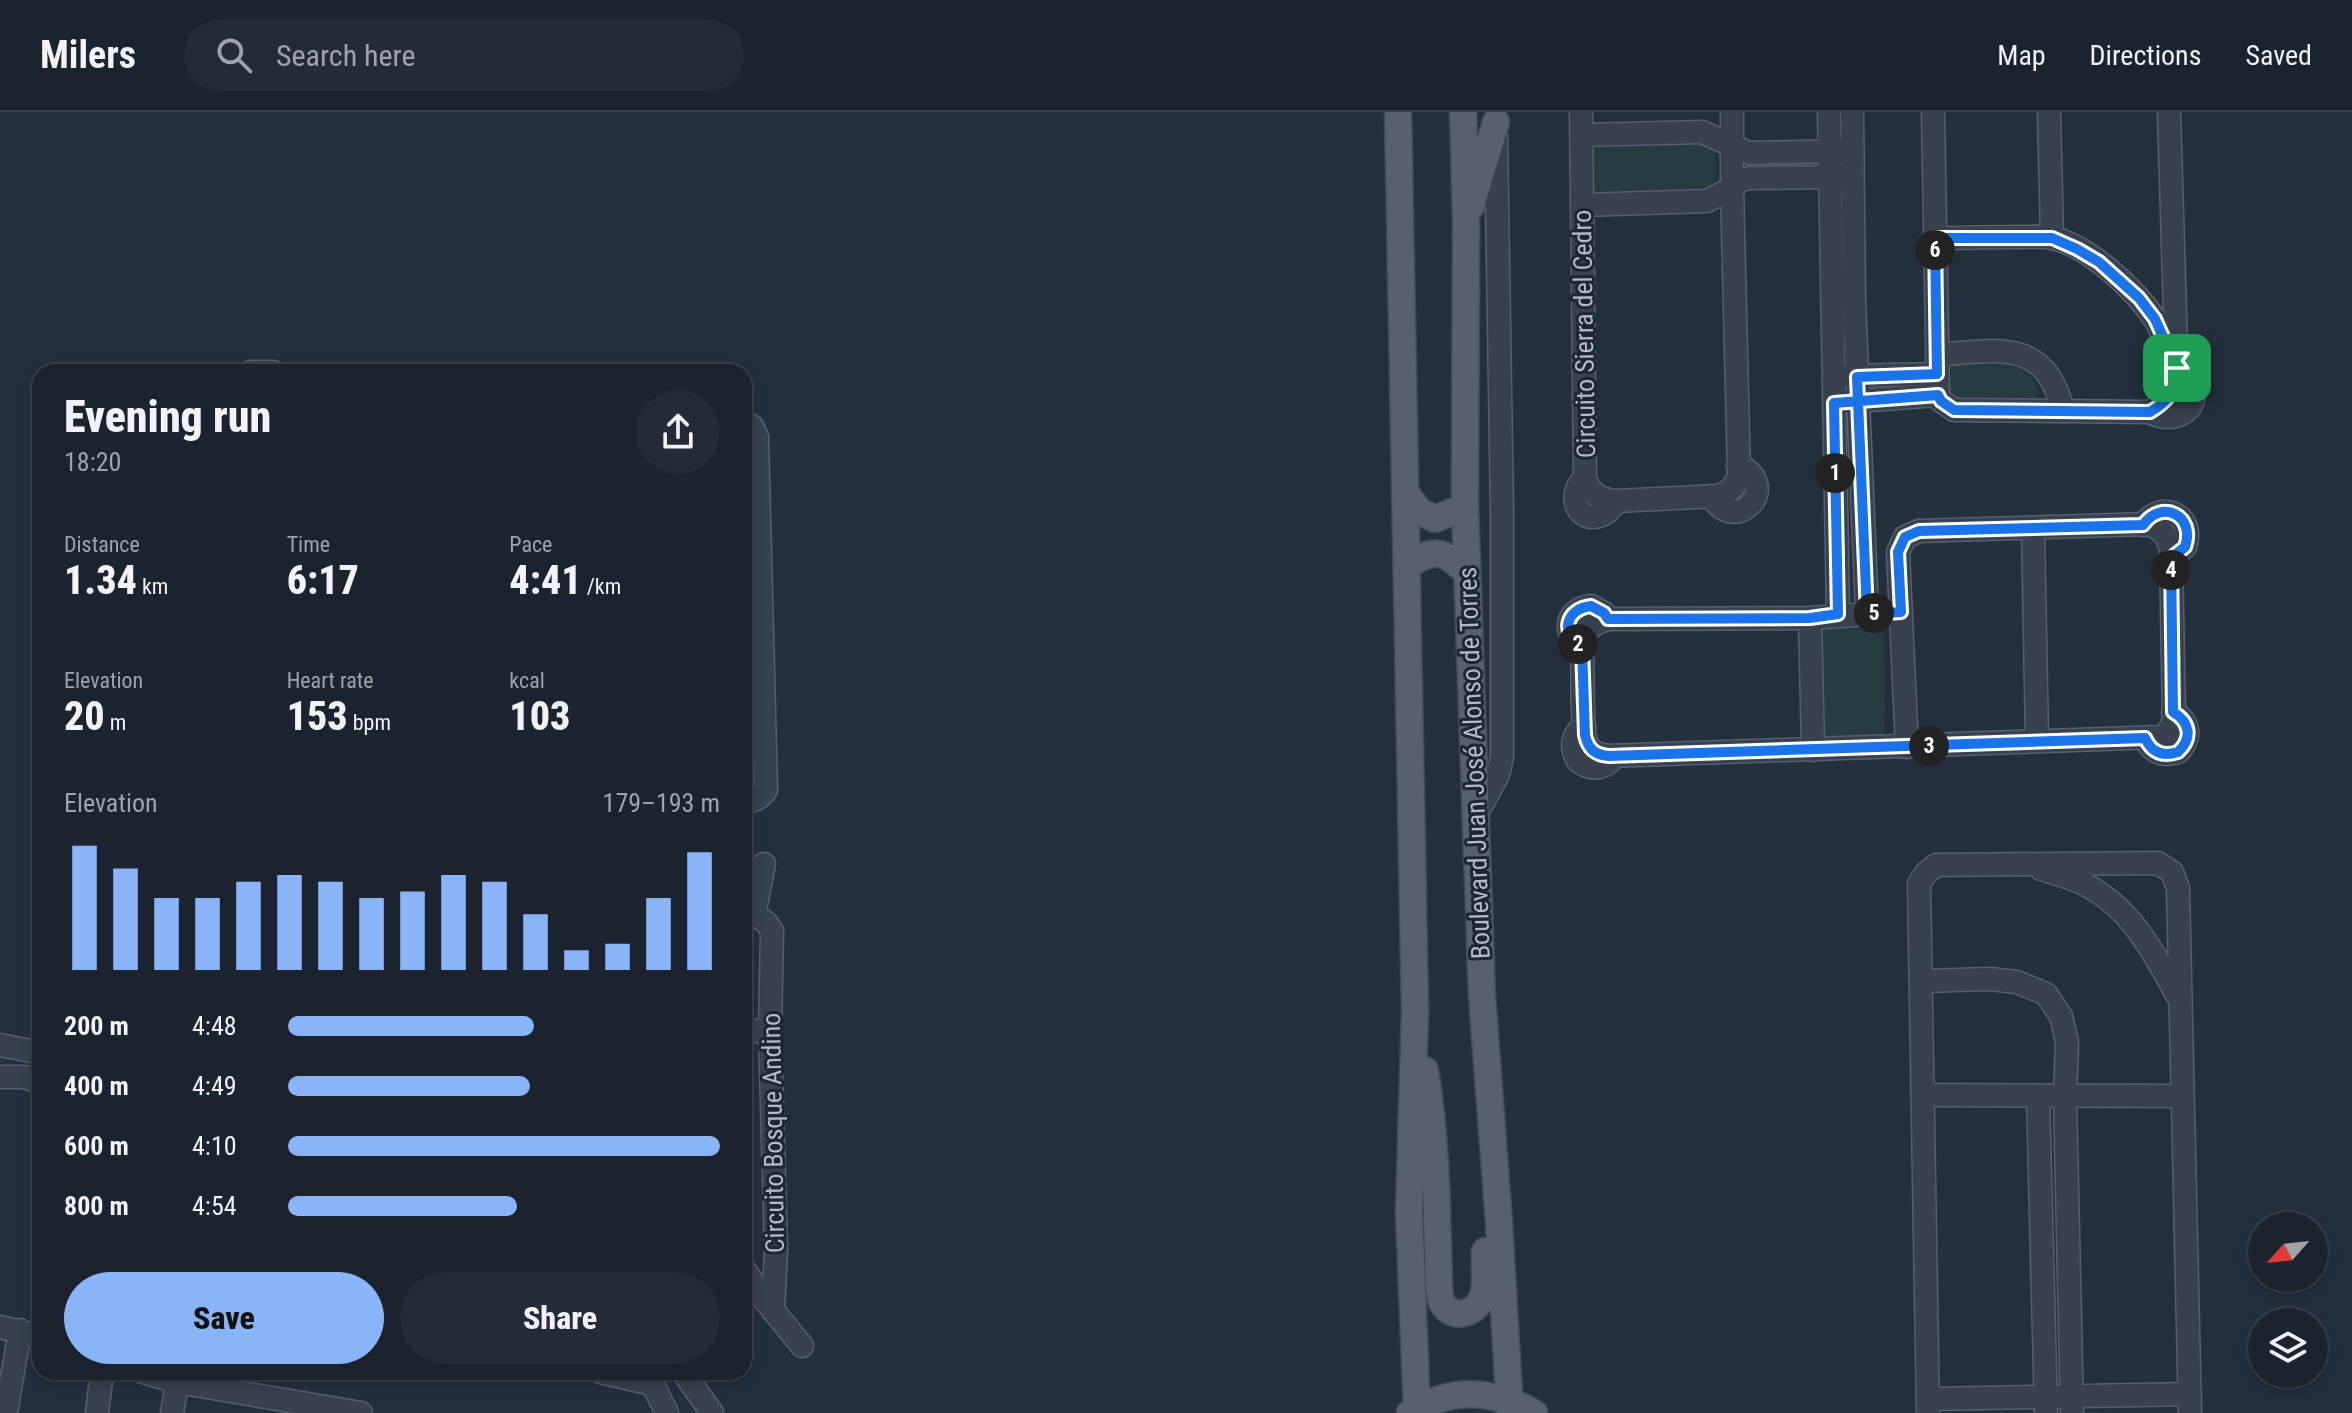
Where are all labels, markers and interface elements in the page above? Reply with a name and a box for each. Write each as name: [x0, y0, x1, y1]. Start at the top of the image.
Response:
search box: [184, 19, 744, 91]
text: Milers: [40, 33, 136, 77]
icon: search: [212, 33, 256, 77]
text: Search here: [276, 38, 416, 73]
text: Map: [1997, 39, 2046, 72]
text: Directions: [2090, 39, 2201, 72]
text: Saved: [2245, 39, 2312, 72]
street label: Circuito Sierra del Cedro: [1567, 210, 1601, 458]
pin: 6: [1915, 230, 1955, 270]
text: 6: [1929, 237, 1941, 262]
pin: [2143, 334, 2211, 402]
icon: arrive: [2155, 346, 2199, 390]
button: share: [636, 390, 720, 474]
text: Evening run: [64, 391, 271, 443]
text: 18:20: [64, 447, 121, 477]
pin: 1: [1815, 453, 1855, 493]
text: 1: [1829, 460, 1841, 485]
text: Distance: [64, 532, 140, 557]
text: Time: [287, 532, 330, 557]
text: Pace: [509, 532, 552, 557]
pin: 4: [2151, 550, 2191, 590]
text: 1.34: [64, 557, 137, 604]
text: 6:17: [287, 557, 359, 604]
text: 4:41: [509, 557, 582, 604]
text: 4: [2165, 557, 2177, 582]
street label: Boulevard Juan José Alonso de Torres: [1452, 566, 1496, 960]
text: km: [137, 574, 168, 599]
text: /km: [582, 574, 621, 599]
pin: 5: [1854, 593, 1894, 633]
text: 5: [1868, 600, 1880, 625]
pin: 2: [1558, 624, 1598, 664]
text: 2: [1572, 631, 1584, 656]
text: Elevation: [64, 668, 143, 693]
text: Heart rate: [287, 668, 374, 693]
text: kcal: [509, 668, 545, 693]
text: 20: [64, 693, 105, 740]
text: 153: [287, 693, 348, 740]
text: 103: [509, 693, 570, 740]
text: m: [105, 710, 126, 735]
text: bpm: [348, 710, 391, 735]
pin: 3: [1909, 726, 1949, 766]
text: 3: [1923, 733, 1935, 758]
text: Elevation: [64, 788, 158, 818]
text: 179–193 m: [603, 788, 720, 818]
text: 200 m: [64, 1011, 129, 1041]
text: 4:48: [192, 1011, 237, 1041]
street label: Circuito Bosque Andino: [756, 1013, 790, 1253]
text: 400 m: [64, 1071, 129, 1101]
text: 4:49: [192, 1071, 237, 1101]
text: 600 m: [64, 1131, 129, 1161]
text: 4:10: [192, 1131, 237, 1161]
text: 800 m: [64, 1191, 129, 1221]
text: 4:54: [192, 1191, 237, 1221]
north arrow: [2248, 1212, 2328, 1292]
map controls: [2248, 1212, 2328, 1388]
button: Save: [64, 1272, 384, 1364]
button: Share: [400, 1272, 720, 1364]
button: layers: [2248, 1308, 2328, 1388]

